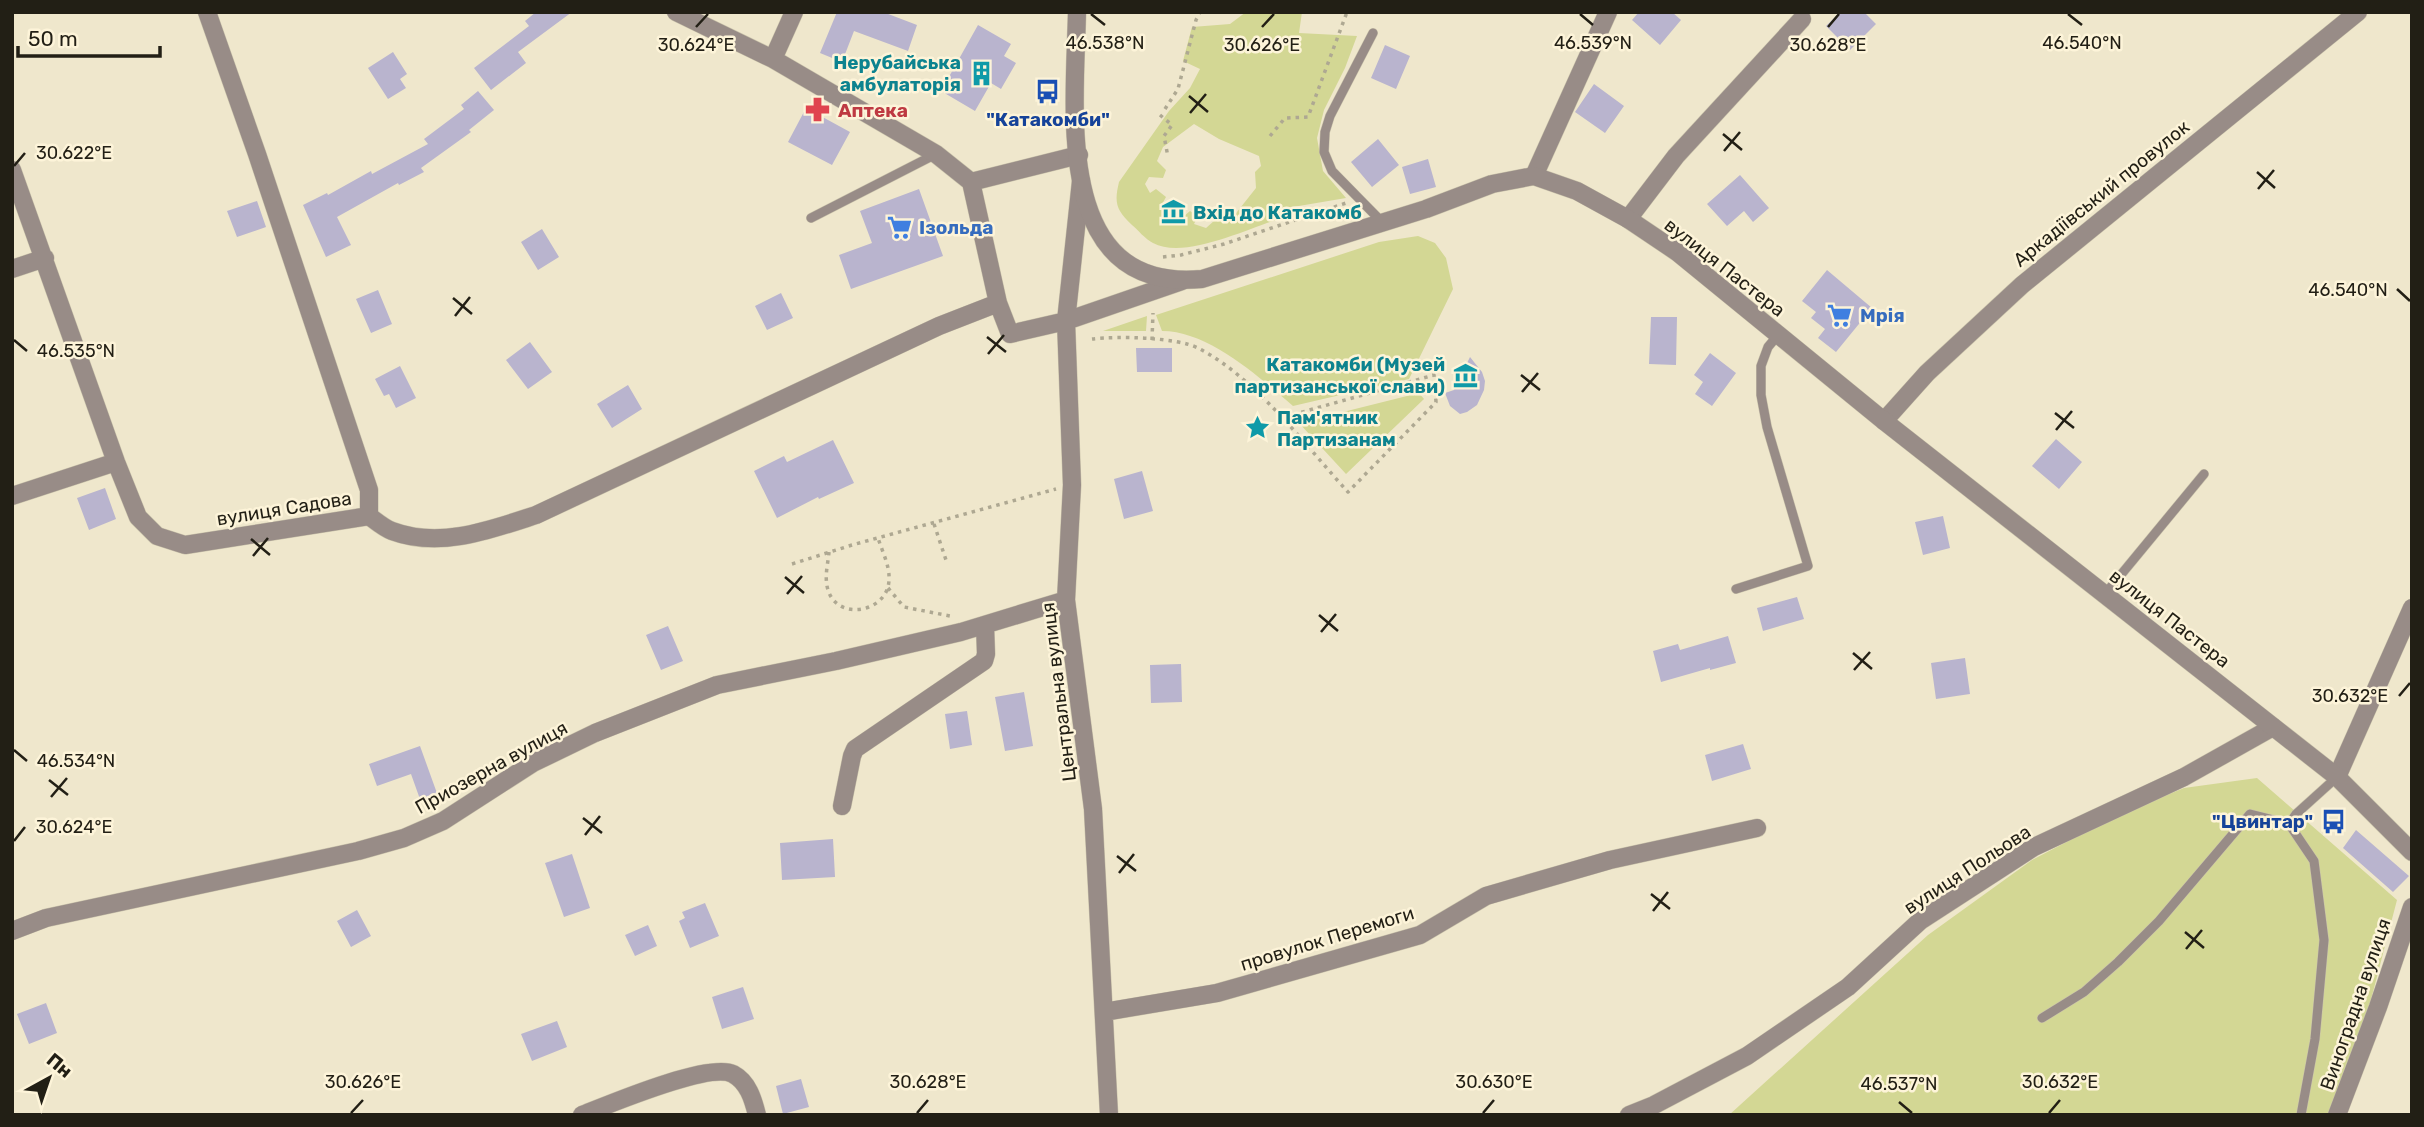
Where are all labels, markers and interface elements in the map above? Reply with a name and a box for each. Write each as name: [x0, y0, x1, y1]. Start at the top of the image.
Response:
scale bar: [18, 14, 159, 58]
text: 50 m: [28, 26, 78, 51]
text: 46.538°N: [1065, 32, 1145, 54]
text: 46.539°N: [1554, 32, 1632, 54]
text: 46.540°N: [2042, 32, 2122, 54]
text: 30.624°E: [658, 34, 734, 56]
text: 30.626°E: [1224, 34, 1300, 56]
text: 30.628°E: [1789, 34, 1867, 56]
place label: Нерубайська амбулаторія: [833, 51, 961, 96]
building icon: Нерубайська амбулаторія: [967, 59, 995, 87]
bus stop icon: "Катакомби": [1034, 77, 1062, 105]
pharmacy icon: Аптека: [804, 96, 832, 124]
place label: Аптека: [838, 99, 908, 122]
place label: "Катакомби": [986, 108, 1110, 131]
street label: Аркадіївський провулок: [2009, 115, 2194, 272]
text: 30.622°E: [36, 142, 112, 164]
museum icon: Вхід до Катакомб: [1159, 198, 1187, 226]
place label: Вхід до Катакомб: [1193, 201, 1362, 224]
supermarket icon: Ізольда: [885, 213, 913, 241]
street label: вулиця Пастера: [1660, 213, 1790, 322]
place label: Ізольда: [919, 216, 993, 239]
text: 46.540°N: [2308, 279, 2388, 301]
supermarket icon: Мрія: [1826, 301, 1854, 329]
place label: Мрія: [1860, 304, 1905, 327]
text: 46.535°N: [37, 340, 115, 362]
place label: Катакомби (Музей партизанської слави): [1235, 353, 1445, 398]
museum icon: Катакомби (Музей партизанської слави): [1451, 361, 1479, 389]
place label: Пам'ятник Партизанам: [1277, 406, 1396, 451]
place icon: Пам'ятник Партизанам: [1243, 414, 1271, 442]
street label: вулиця Садова: [215, 486, 353, 531]
street label: вулиця Пастера: [2105, 564, 2235, 673]
street label: Центральна вулиця: [1036, 601, 1081, 783]
text: 30.632°E: [2312, 685, 2388, 707]
street label: Приозерна вулиця: [411, 716, 572, 819]
text: 46.534°N: [37, 750, 115, 772]
bus stop icon: "Цвинтар": [2319, 807, 2347, 835]
place label: "Цвинтар": [2212, 810, 2313, 833]
text: 30.624°E: [36, 816, 112, 838]
street label: вулиця Польова: [1899, 820, 2035, 919]
street label: провулок Перемоги: [1237, 901, 1417, 976]
street label: Виноградна вулиця: [2315, 915, 2396, 1093]
north arrow: [14, 1043, 84, 1113]
text: Пн: [42, 1048, 77, 1083]
text: 30.626°E: [325, 1071, 401, 1093]
text: 30.628°E: [889, 1071, 967, 1093]
text: 30.630°E: [1455, 1071, 1533, 1093]
text: 30.632°E: [2022, 1071, 2098, 1093]
text: 46.537°N: [1861, 1073, 1937, 1095]

